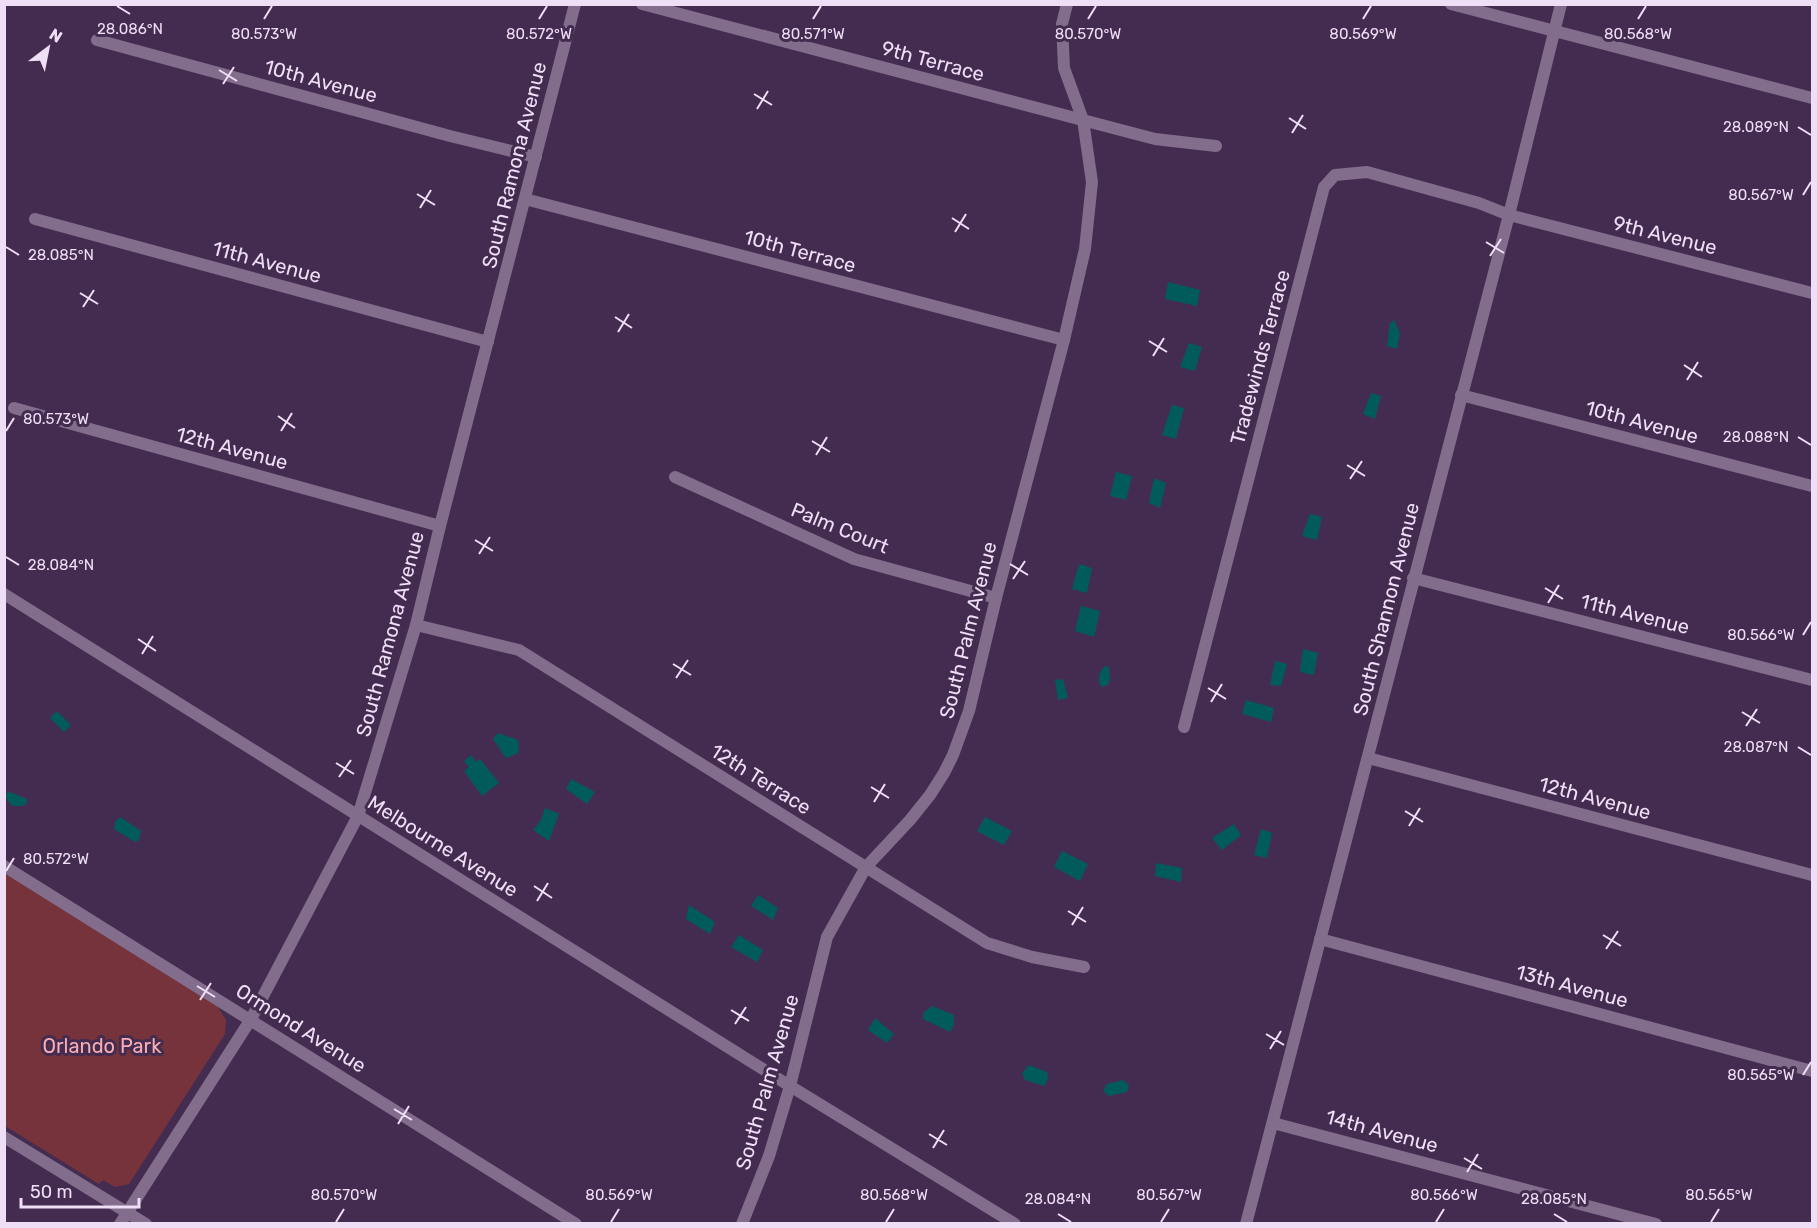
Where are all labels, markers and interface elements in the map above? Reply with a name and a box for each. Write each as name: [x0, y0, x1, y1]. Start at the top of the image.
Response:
north arrow: [18, 18, 78, 78]
text: 28.086°N: [97, 20, 163, 38]
text: N: [46, 25, 66, 47]
text: 80.573°W: [231, 25, 297, 43]
text: 80.572°W: [506, 25, 572, 43]
text: 80.571°W: [781, 25, 845, 43]
text: 80.570°W: [1055, 25, 1121, 43]
text: 80.569°W: [1329, 25, 1397, 43]
text: 80.568°W: [1604, 25, 1672, 43]
street label: 9th Terrace: [879, 36, 987, 86]
street label: 10th Avenue: [262, 54, 380, 108]
street label: South Ramona Avenue: [477, 59, 551, 271]
text: 28.089°N: [1723, 118, 1789, 136]
text: 80.567°W: [1728, 186, 1794, 204]
street label: 9th Avenue: [1611, 211, 1719, 259]
street label: 10th Terrace: [741, 225, 859, 277]
street label: 11th Avenue: [210, 236, 324, 288]
text: 28.085°N: [28, 246, 94, 264]
street label: Tradewinds Terrace: [1225, 267, 1295, 447]
street label: 10th Avenue: [1583, 395, 1701, 449]
text: 80.573°W: [23, 410, 89, 428]
street label: 12th Avenue: [173, 422, 291, 474]
text: 28.088°N: [1723, 428, 1789, 446]
street label: Palm Court: [788, 497, 893, 559]
street label: South Shannon Avenue: [1348, 500, 1424, 718]
street label: South Ramona Avenue: [351, 529, 429, 739]
street label: South Palm Avenue: [934, 539, 1002, 721]
text: 28.084°N: [28, 556, 94, 574]
street label: 11th Avenue: [1578, 589, 1692, 639]
text: 80.566°W: [1727, 626, 1795, 644]
text: 28.087°N: [1724, 738, 1788, 756]
street label: 12th Terrace: [706, 739, 816, 819]
street label: 12th Avenue: [1536, 772, 1654, 824]
street label: Melbourne Avenue: [363, 790, 523, 902]
text: 80.572°W: [23, 850, 89, 868]
street label: 13th Avenue: [1513, 960, 1631, 1012]
street label: Ormond Avenue: [232, 978, 370, 1078]
street label: South Palm Avenue: [730, 991, 804, 1173]
park label: Orlando Park: [42, 1034, 162, 1058]
text: 80.565°W: [1727, 1066, 1795, 1084]
street label: 14th Avenue: [1323, 1104, 1441, 1158]
scale bar: [21, 1171, 140, 1209]
text: 50 m: [30, 1181, 73, 1203]
text: 80.570°W: [311, 1186, 377, 1204]
text: 80.569°W: [585, 1186, 653, 1204]
text: 80.568°W: [860, 1186, 928, 1204]
text: 80.567°W: [1136, 1186, 1202, 1204]
text: 80.566°W: [1410, 1186, 1478, 1204]
text: 80.565°W: [1685, 1186, 1753, 1204]
text: 28.084°N: [1025, 1190, 1091, 1208]
text: 28.085°N: [1521, 1190, 1587, 1208]

